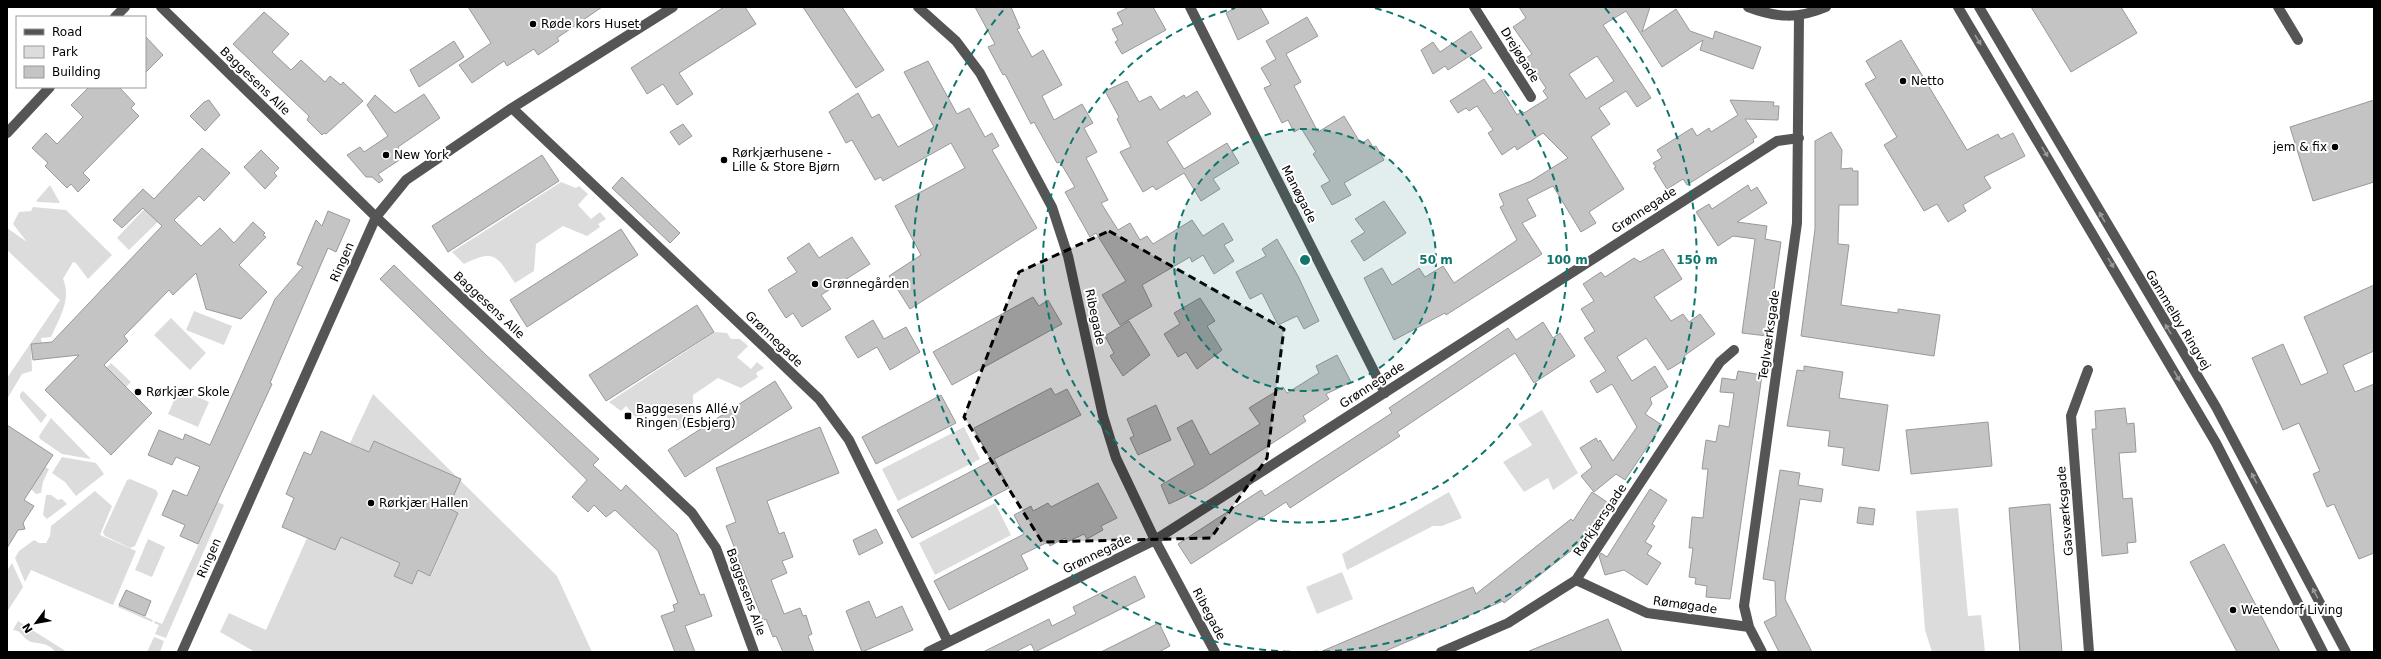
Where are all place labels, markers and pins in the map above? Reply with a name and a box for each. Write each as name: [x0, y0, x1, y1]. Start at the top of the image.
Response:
place label: Røde kors Huset: [541, 17, 640, 31]
marker: Røde kors Huset: [528, 19, 538, 29]
place label: Netto: [1911, 74, 1944, 88]
marker: Netto: [1898, 76, 1908, 86]
place label: jem & fix: [2272, 140, 2327, 154]
marker: jem & fix: [2330, 142, 2340, 152]
place label: Rørkjærhusene - Lille & Store Bjørn: [732, 146, 840, 174]
place label: New York: [394, 148, 449, 162]
marker: New York: [381, 150, 391, 160]
marker: Rørkjærhusene - Lille & Store Bjørn: [719, 155, 729, 165]
centre of rings: [1298, 253, 1312, 267]
place label: Grønnegården: [823, 277, 909, 291]
marker: Grønnegården: [810, 279, 820, 289]
place label: Rørkjær Skole: [146, 385, 230, 399]
marker: Rørkjær Skole: [133, 387, 143, 397]
place label: Baggesens Allé v Ringen (Esbjerg): [636, 402, 739, 430]
marker: Baggesens Allé v Ringen (Esbjerg): [623, 411, 633, 421]
place label: Rørkjær Hallen: [379, 496, 468, 510]
marker: Rørkjær Hallen: [366, 498, 376, 508]
place label: Wetendorf Living: [2241, 603, 2343, 617]
marker: Wetendorf Living: [2228, 605, 2238, 615]

